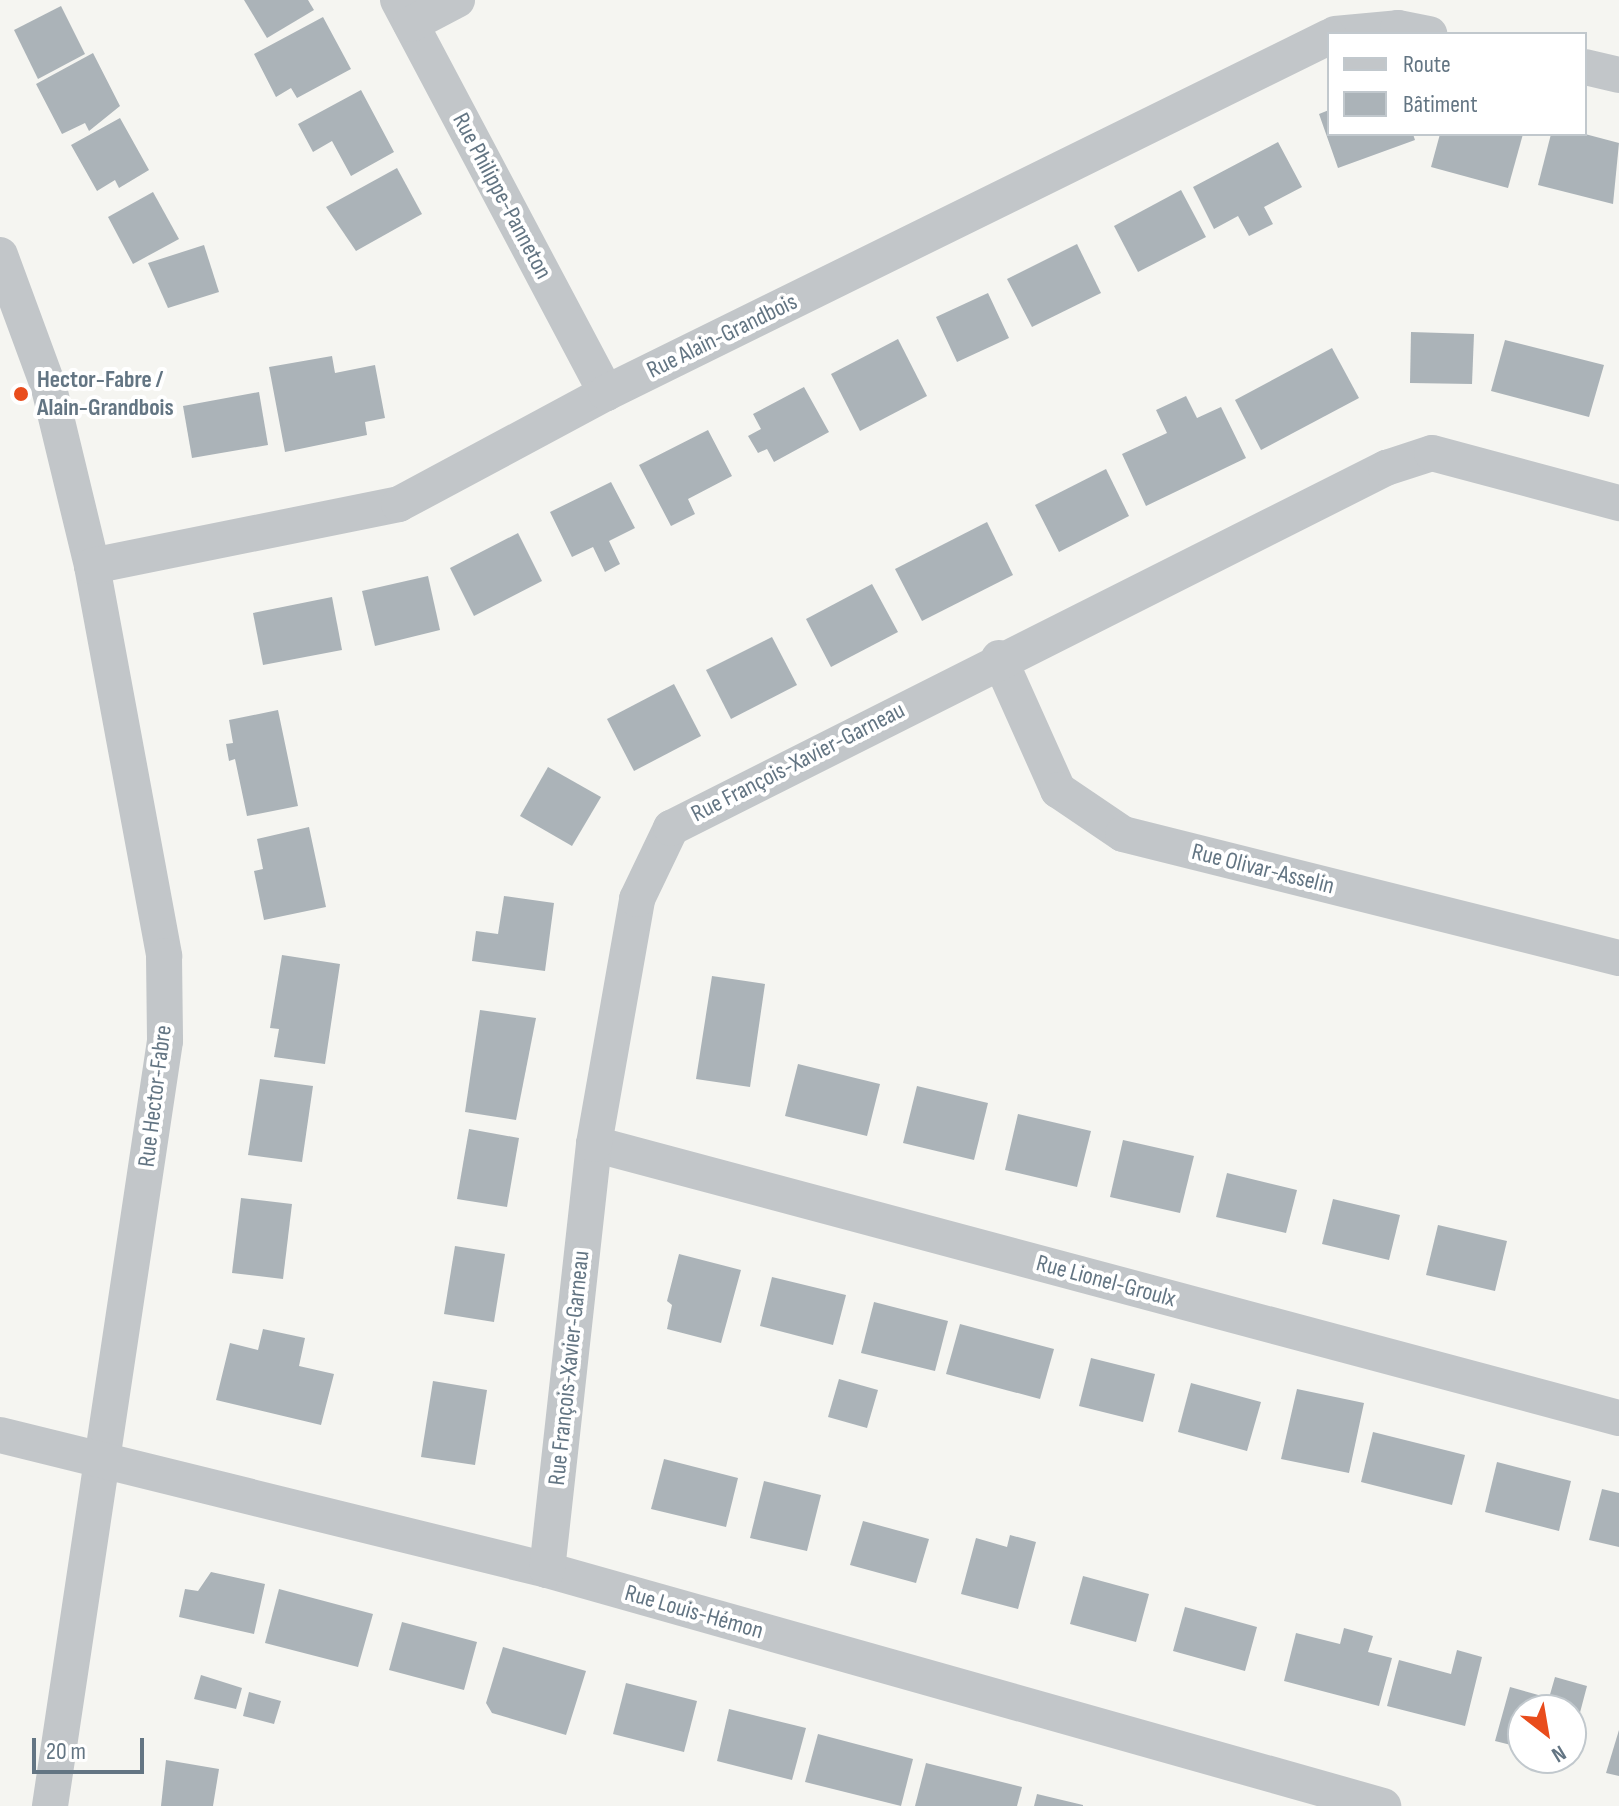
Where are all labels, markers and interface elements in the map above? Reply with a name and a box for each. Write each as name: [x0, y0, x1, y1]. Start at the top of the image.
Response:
legend: [1327, 32, 1587, 136]
text: Route: [1403, 50, 1451, 79]
text: Bâtiment: [1403, 90, 1478, 119]
street label: Rue Philippe-Panneton: [446, 108, 558, 284]
street label: Rue Alain-Grandbois: [642, 287, 802, 385]
place label: Hector-Fabre / Alain-Grandbois: [37, 366, 174, 422]
marker: Hector-Fabre / Alain-Grandbois: [12, 385, 30, 403]
street label: Rue François-Xavier-Garneau: [687, 696, 909, 828]
street label: Rue Olivar-Asselin: [1189, 837, 1337, 901]
street label: Rue Hector-Fabre: [132, 1023, 178, 1169]
street label: Rue François-Xavier-Garneau: [542, 1249, 596, 1487]
street label: Rue Lionel-Groulx: [1033, 1249, 1179, 1313]
street label: Rue Louis-Hémon: [622, 1579, 766, 1645]
north arrow: [1507, 1694, 1587, 1774]
scale bar: [36, 1722, 148, 1772]
text: 20 m: [46, 1737, 86, 1766]
text: N: [1547, 1739, 1571, 1768]

